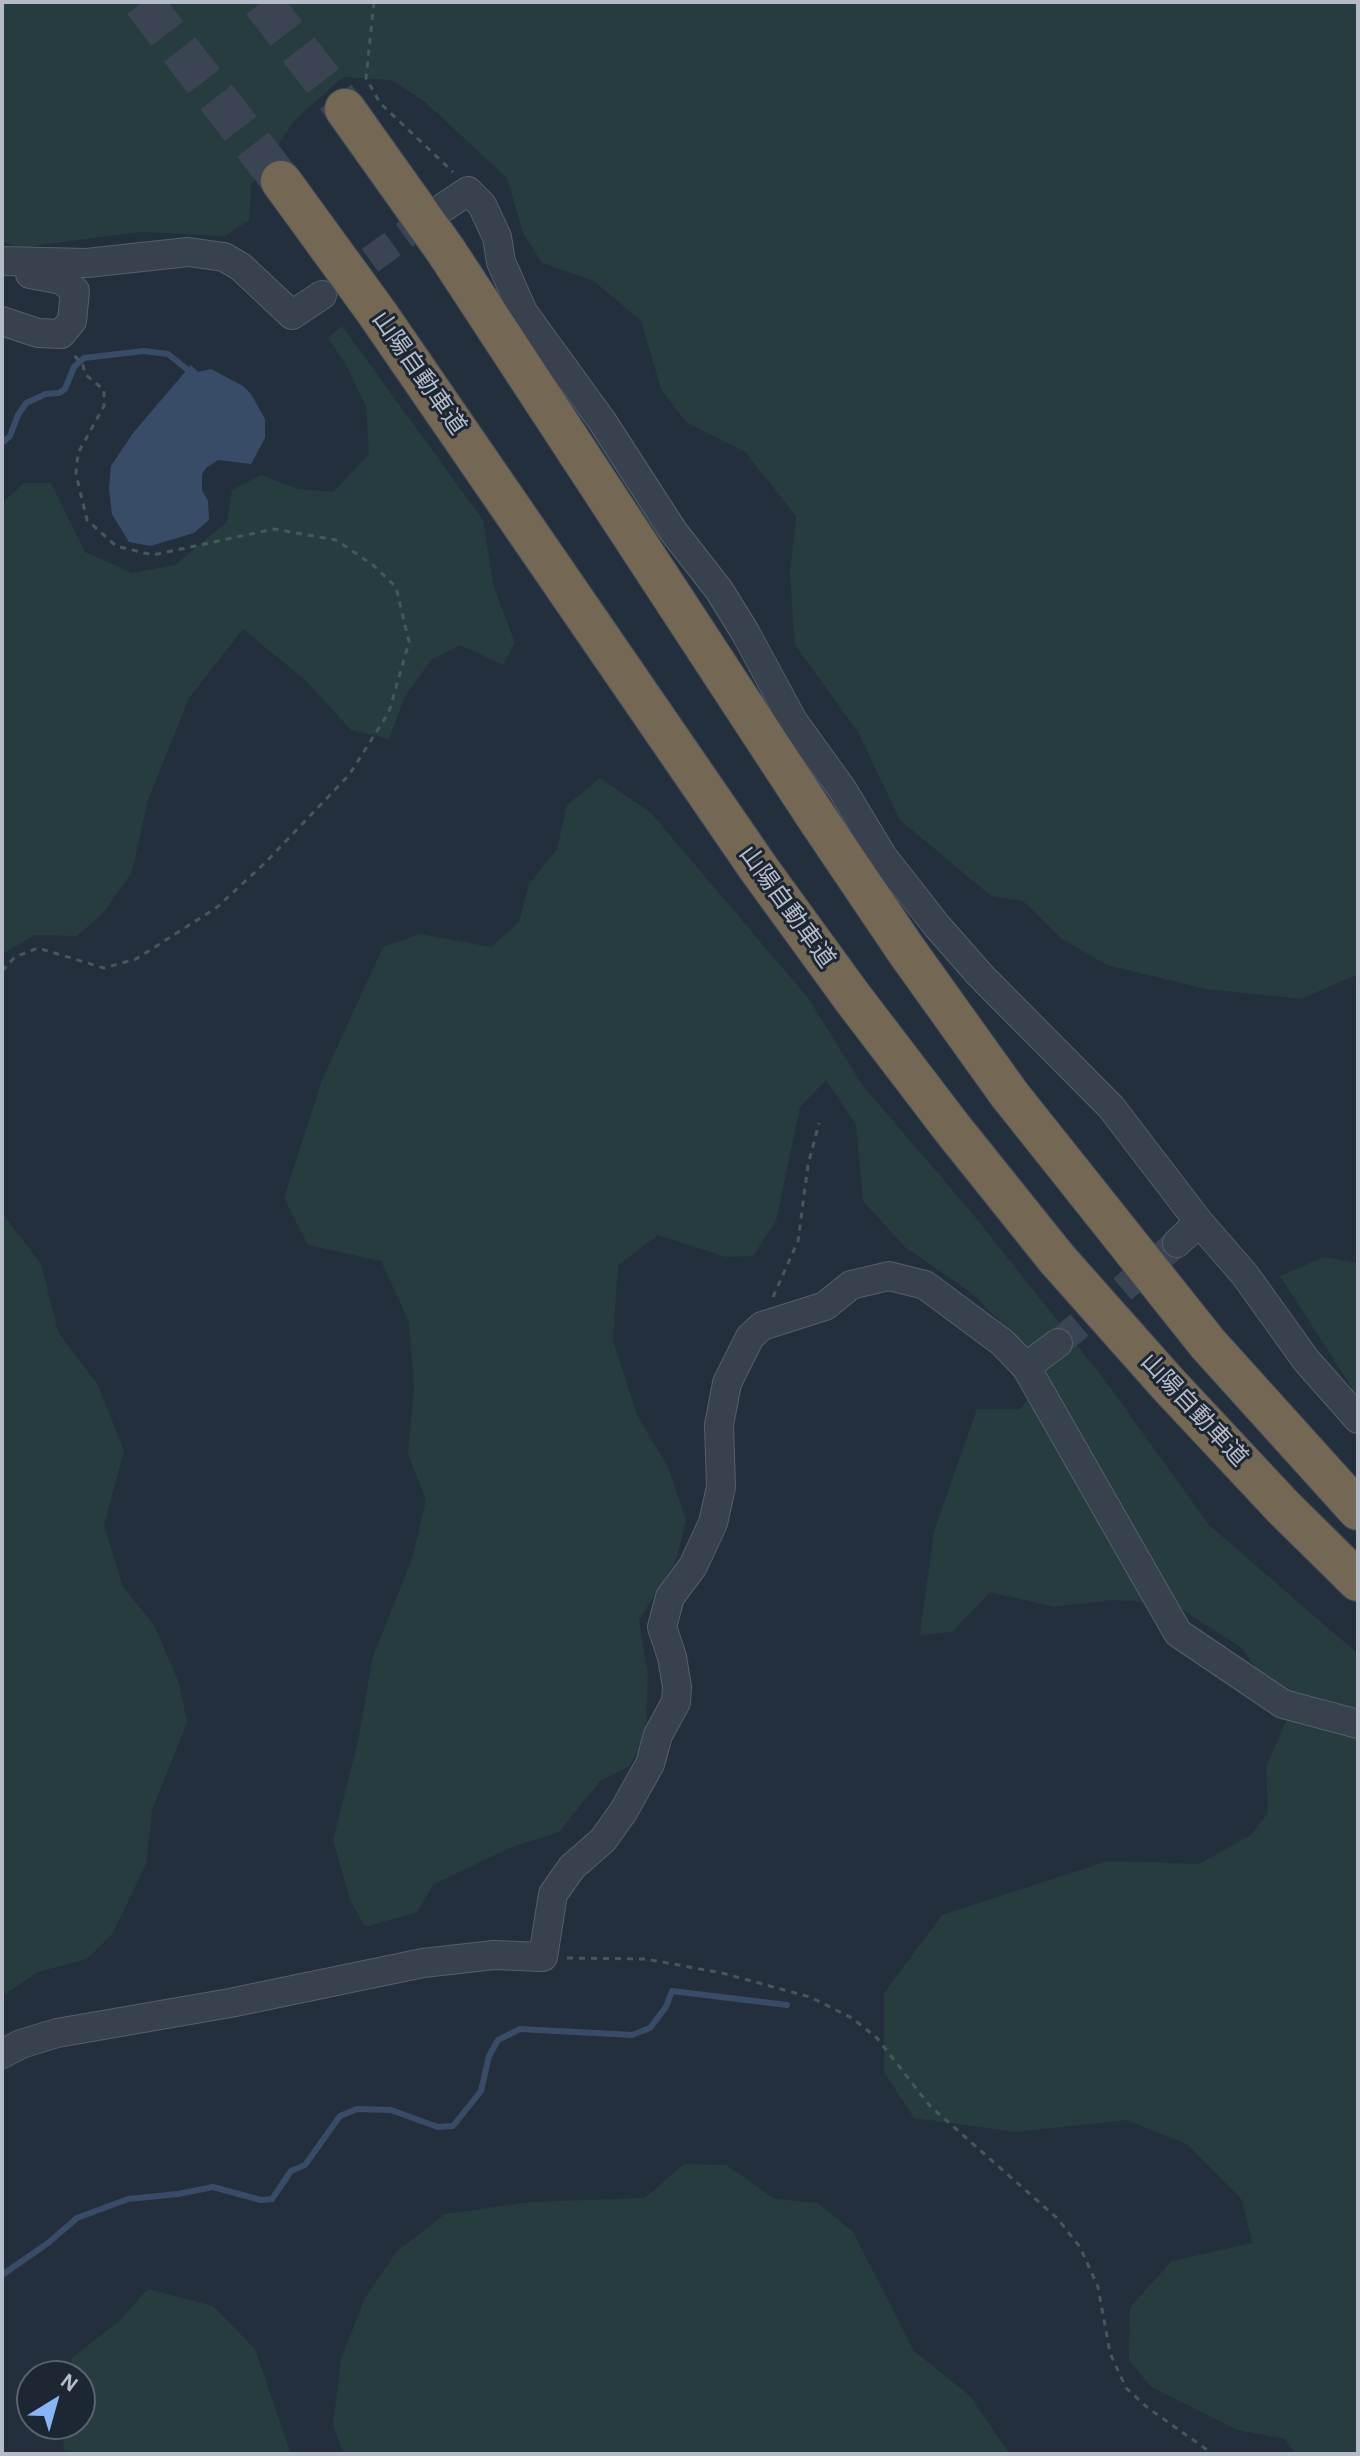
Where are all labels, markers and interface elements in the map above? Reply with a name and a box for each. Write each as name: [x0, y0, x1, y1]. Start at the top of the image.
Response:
street label: 山陽自動車道: [366, 306, 472, 440]
street label: 山陽自動車道: [733, 840, 841, 974]
street label: 山陽自動車道: [1134, 1348, 1254, 1472]
north arrow: [16, 2360, 96, 2440]
text: N: [57, 2369, 82, 2396]

